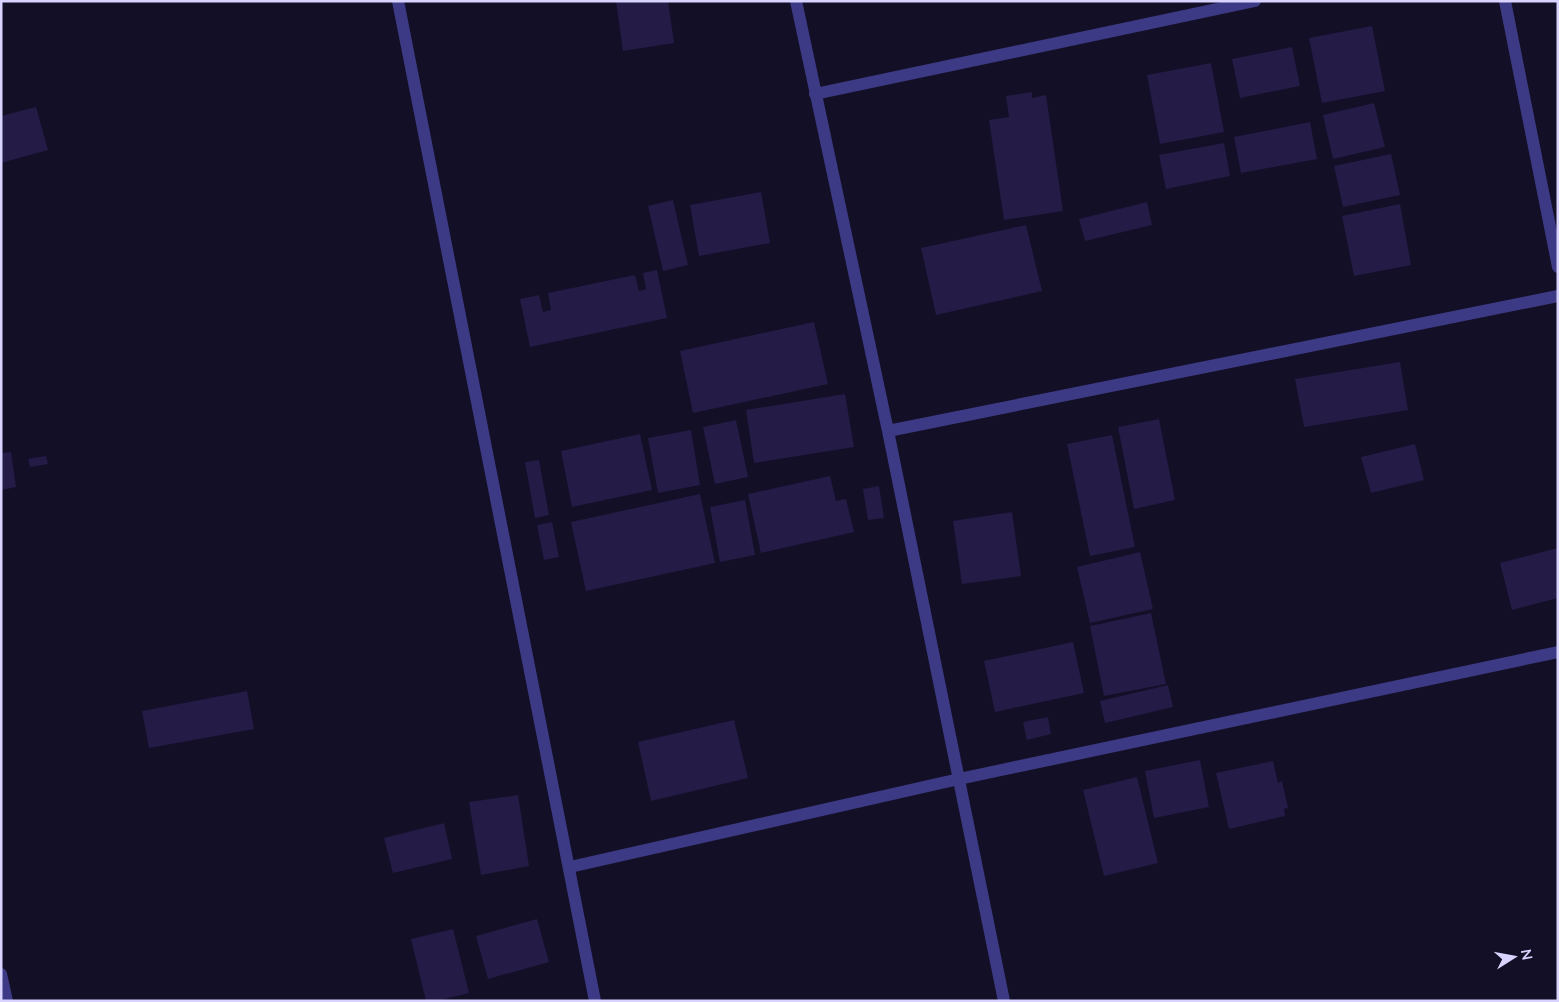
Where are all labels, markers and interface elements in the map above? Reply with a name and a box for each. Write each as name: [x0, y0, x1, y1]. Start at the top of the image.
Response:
north arrow: [1489, 932, 1539, 982]
text: N: [1518, 948, 1537, 961]

